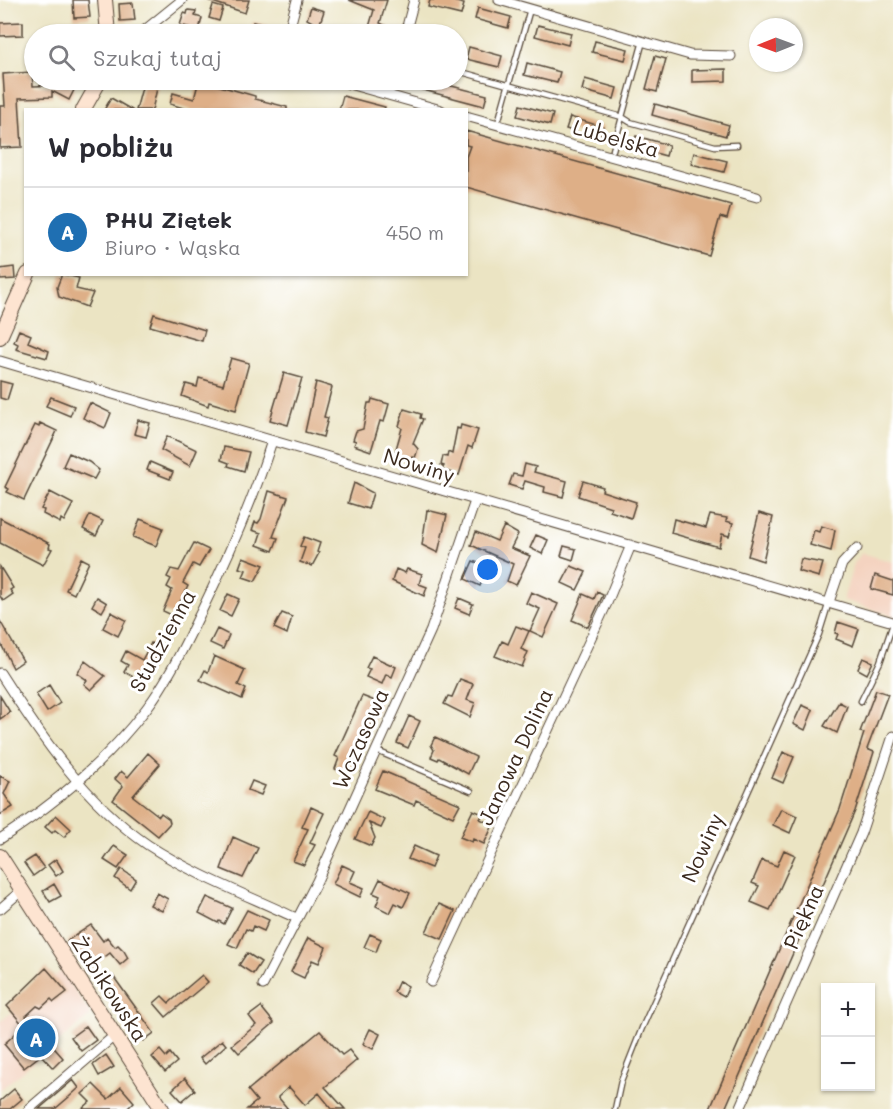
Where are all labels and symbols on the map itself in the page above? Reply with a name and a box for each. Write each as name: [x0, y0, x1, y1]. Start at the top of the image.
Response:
north arrow: [749, 18, 803, 72]
street label: Lubelska: [570, 112, 663, 163]
street label: Nowiny: [380, 441, 458, 488]
your location: [473, 555, 502, 584]
street label: Studzienna: [122, 584, 201, 696]
street label: Wczasowa: [325, 684, 394, 793]
street label: Janowa Dolina: [471, 684, 558, 829]
street label: Nowiny: [674, 808, 729, 886]
street label: Piękna: [776, 880, 829, 953]
street label: Żabikowska: [66, 930, 155, 1046]
pin: A: [16, 1016, 56, 1060]

